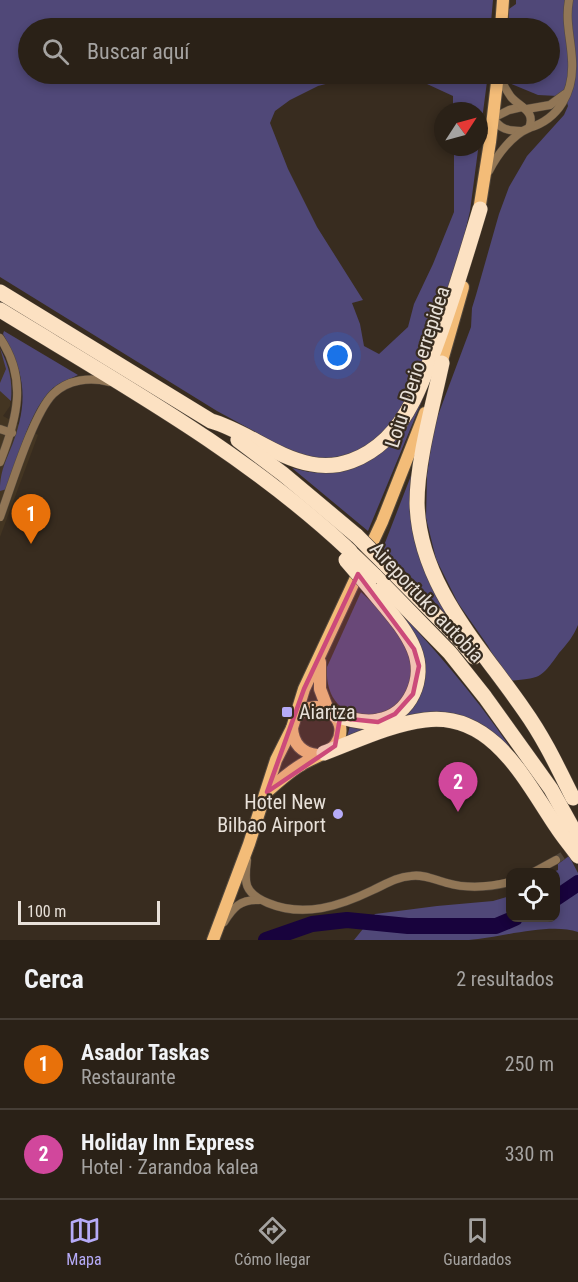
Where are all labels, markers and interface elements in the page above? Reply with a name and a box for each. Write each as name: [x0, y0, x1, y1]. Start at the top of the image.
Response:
search box: [18, 18, 560, 84]
icon: search: [39, 35, 72, 68]
text: Buscar aquí: [87, 39, 190, 64]
north arrow: [434, 102, 488, 156]
street label: Loiu - Derio errepidea: [380, 283, 454, 451]
your location: [323, 341, 352, 370]
pin: 1: [12, 494, 51, 544]
street label: Aireportuko autobia: [365, 537, 489, 667]
place label: Aiartza: [299, 700, 356, 724]
marker: Aiartza: [280, 705, 294, 719]
pin: 2: [438, 762, 478, 812]
place label: Hotel New Bilbao Airport: [217, 790, 326, 837]
marker: Hotel New Bilbao Airport: [331, 807, 345, 821]
map controls: [506, 868, 560, 922]
button: locate: [506, 868, 560, 922]
scale bar: [18, 898, 160, 926]
text: 100 m: [27, 902, 66, 921]
text: Cerca: [24, 964, 84, 994]
text: 2 resultados: [456, 967, 554, 991]
text: Asador Taskas: [81, 1040, 209, 1065]
text: 1: [38, 1052, 49, 1076]
text: 250 m: [505, 1052, 554, 1076]
text: Restaurante: [81, 1065, 176, 1089]
text: Holiday Inn Express: [81, 1130, 254, 1155]
text: 2: [38, 1142, 49, 1166]
text: 330 m: [505, 1142, 554, 1166]
text: Hotel · Zarandoa kalea: [81, 1155, 259, 1179]
tab: Mapa: [66, 1214, 102, 1269]
tab: Cómo llegar: [234, 1214, 310, 1269]
tab: Guardados: [443, 1214, 512, 1269]

